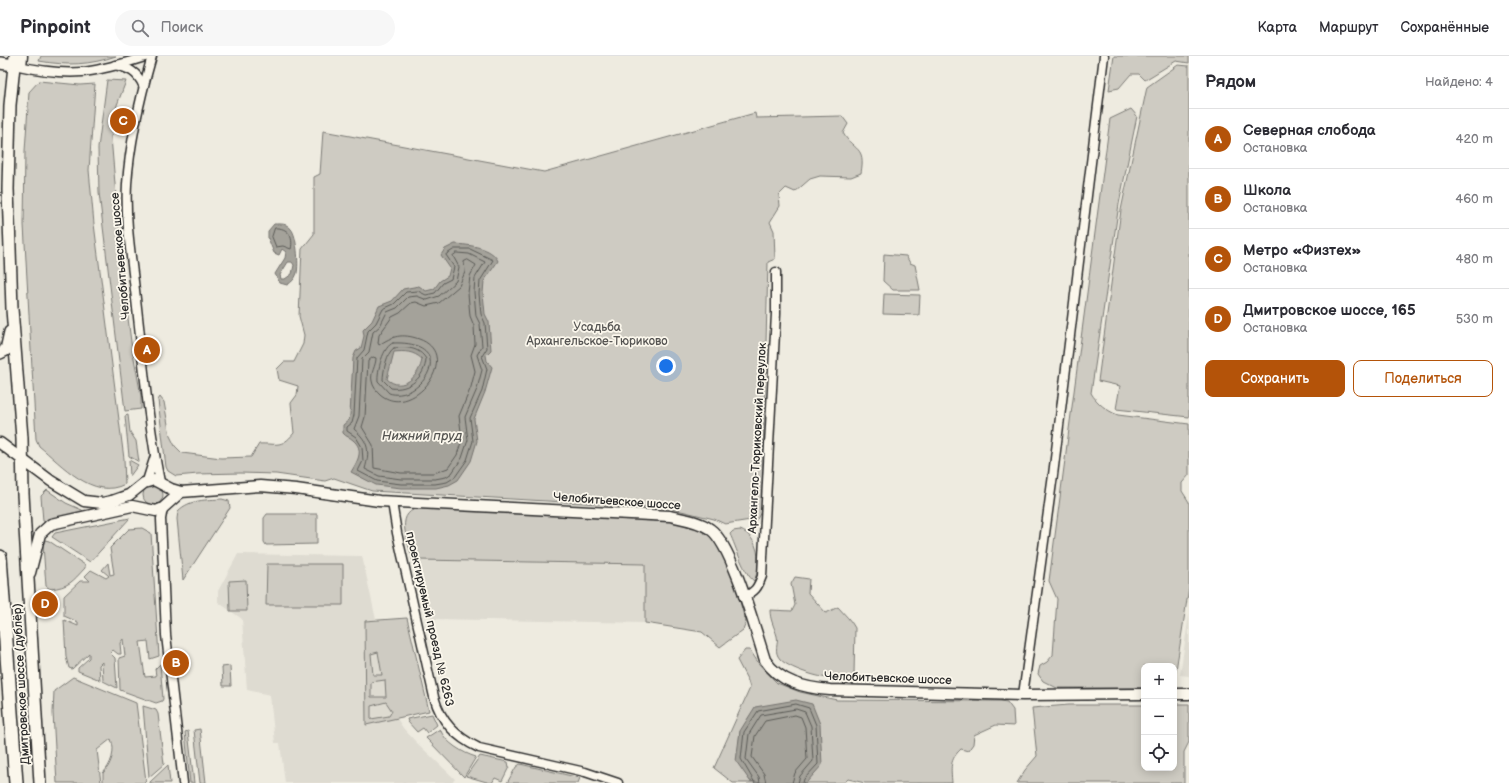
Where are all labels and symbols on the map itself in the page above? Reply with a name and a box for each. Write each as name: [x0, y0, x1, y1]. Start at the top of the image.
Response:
pin: C: [110, 106, 136, 136]
street label: Челобитьевское шоссе: [107, 191, 134, 320]
park label: Усадьба Архангельское-Тюриково: [526, 320, 668, 349]
pin: A: [134, 335, 160, 365]
street label: Архангело-Тюриковский переулок: [745, 342, 770, 535]
your location: [656, 356, 676, 376]
water label: Нижний пруд: [382, 428, 462, 444]
street label: Челобитьевское шоссе: [553, 490, 682, 513]
street label: проектируемый проезд № 6263: [402, 530, 457, 708]
pin: D: [32, 589, 58, 619]
street label: Дмитровское шоссе (дублёр): [10, 603, 33, 765]
pin: B: [163, 648, 189, 678]
street label: Челобитьевское шоссе: [824, 669, 952, 688]

